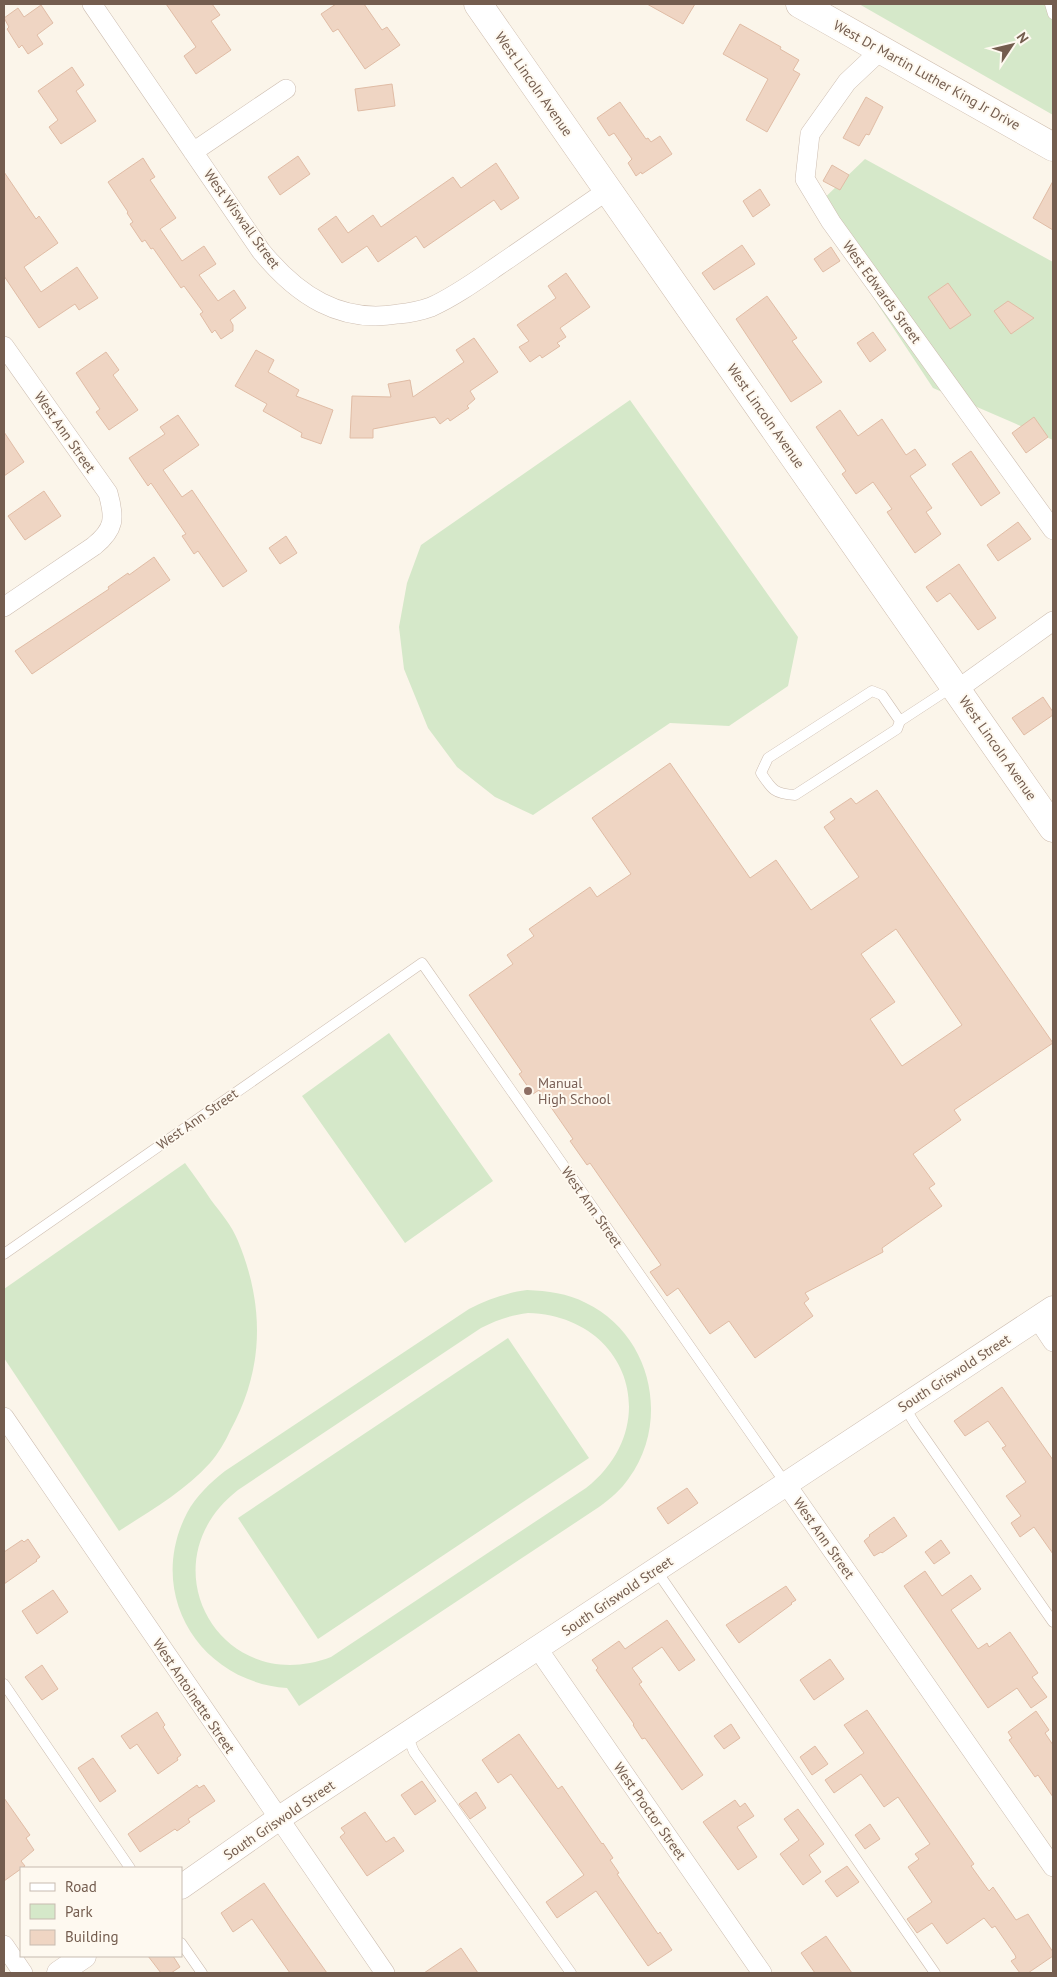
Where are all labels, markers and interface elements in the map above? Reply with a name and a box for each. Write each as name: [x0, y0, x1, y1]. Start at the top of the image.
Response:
street label: West Dr Martin Luther King Jr Drive: [830, 16, 1024, 134]
north arrow: [987, 20, 1037, 70]
street label: West Lincoln Avenue: [491, 28, 577, 140]
text: N: [1013, 29, 1033, 46]
street label: West Wiswall Street: [200, 166, 284, 272]
street label: West Edwards Street: [839, 237, 925, 347]
street label: West Lincoln Avenue: [723, 360, 809, 472]
street label: West Ann Street: [30, 388, 100, 476]
street label: West Lincoln Avenue: [955, 692, 1041, 804]
place label: Manual High School: [538, 1074, 611, 1108]
street label: West Ann Street: [153, 1084, 241, 1154]
marker: Manual High School: [522, 1085, 534, 1097]
street label: West Ann Street: [557, 1163, 627, 1251]
street label: South Griswold Street: [894, 1330, 1014, 1416]
street label: West Ann Street: [789, 1494, 859, 1582]
street label: South Griswold Street: [558, 1552, 676, 1640]
street label: West Antoinette Street: [149, 1635, 239, 1757]
street label: West Proctor Street: [610, 1759, 690, 1863]
street label: South Griswold Street: [220, 1776, 338, 1864]
legend: [20, 1867, 182, 1957]
text: Road: [65, 1877, 97, 1896]
text: Park: [65, 1902, 93, 1921]
text: Building: [65, 1927, 119, 1946]

